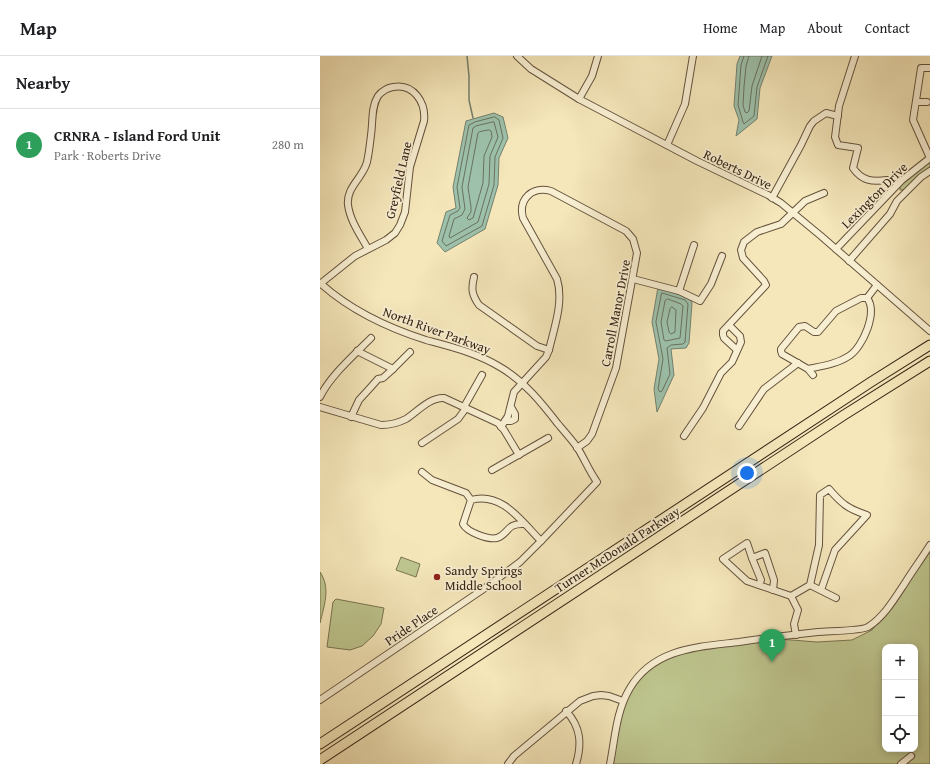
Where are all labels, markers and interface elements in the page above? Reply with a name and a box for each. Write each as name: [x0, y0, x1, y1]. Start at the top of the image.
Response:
text: Map: [20, 14, 57, 42]
text: Home: [703, 18, 738, 38]
text: Map: [760, 18, 785, 38]
text: About: [807, 18, 843, 38]
text: Contact: [865, 18, 910, 38]
text: Nearby: [16, 70, 70, 95]
text: CRNRA - Island Ford Unit: [54, 125, 220, 146]
text: 1: [26, 135, 32, 154]
text: 280 m: [272, 135, 304, 154]
street label: Greyfield Lane: [380, 140, 417, 221]
street label: Roberts Drive: [700, 145, 775, 194]
text: Park · Roberts Drive: [54, 146, 161, 165]
street label: Lexington Drive: [837, 158, 912, 233]
street label: Carroll Manor Drive: [596, 258, 635, 368]
street label: North River Parkway: [380, 302, 494, 359]
your location: [737, 463, 757, 483]
street label: Turner McDonald Parkway: [551, 501, 684, 597]
place label: Sandy Springs Middle School: [445, 561, 522, 595]
marker: Sandy Springs Middle School: [432, 572, 442, 582]
street label: Pride Place: [381, 601, 442, 650]
pin: 1: [759, 629, 785, 662]
map controls: [882, 644, 918, 752]
button: +: [882, 644, 918, 680]
button: −: [882, 680, 918, 716]
button: locate: [882, 716, 918, 752]

